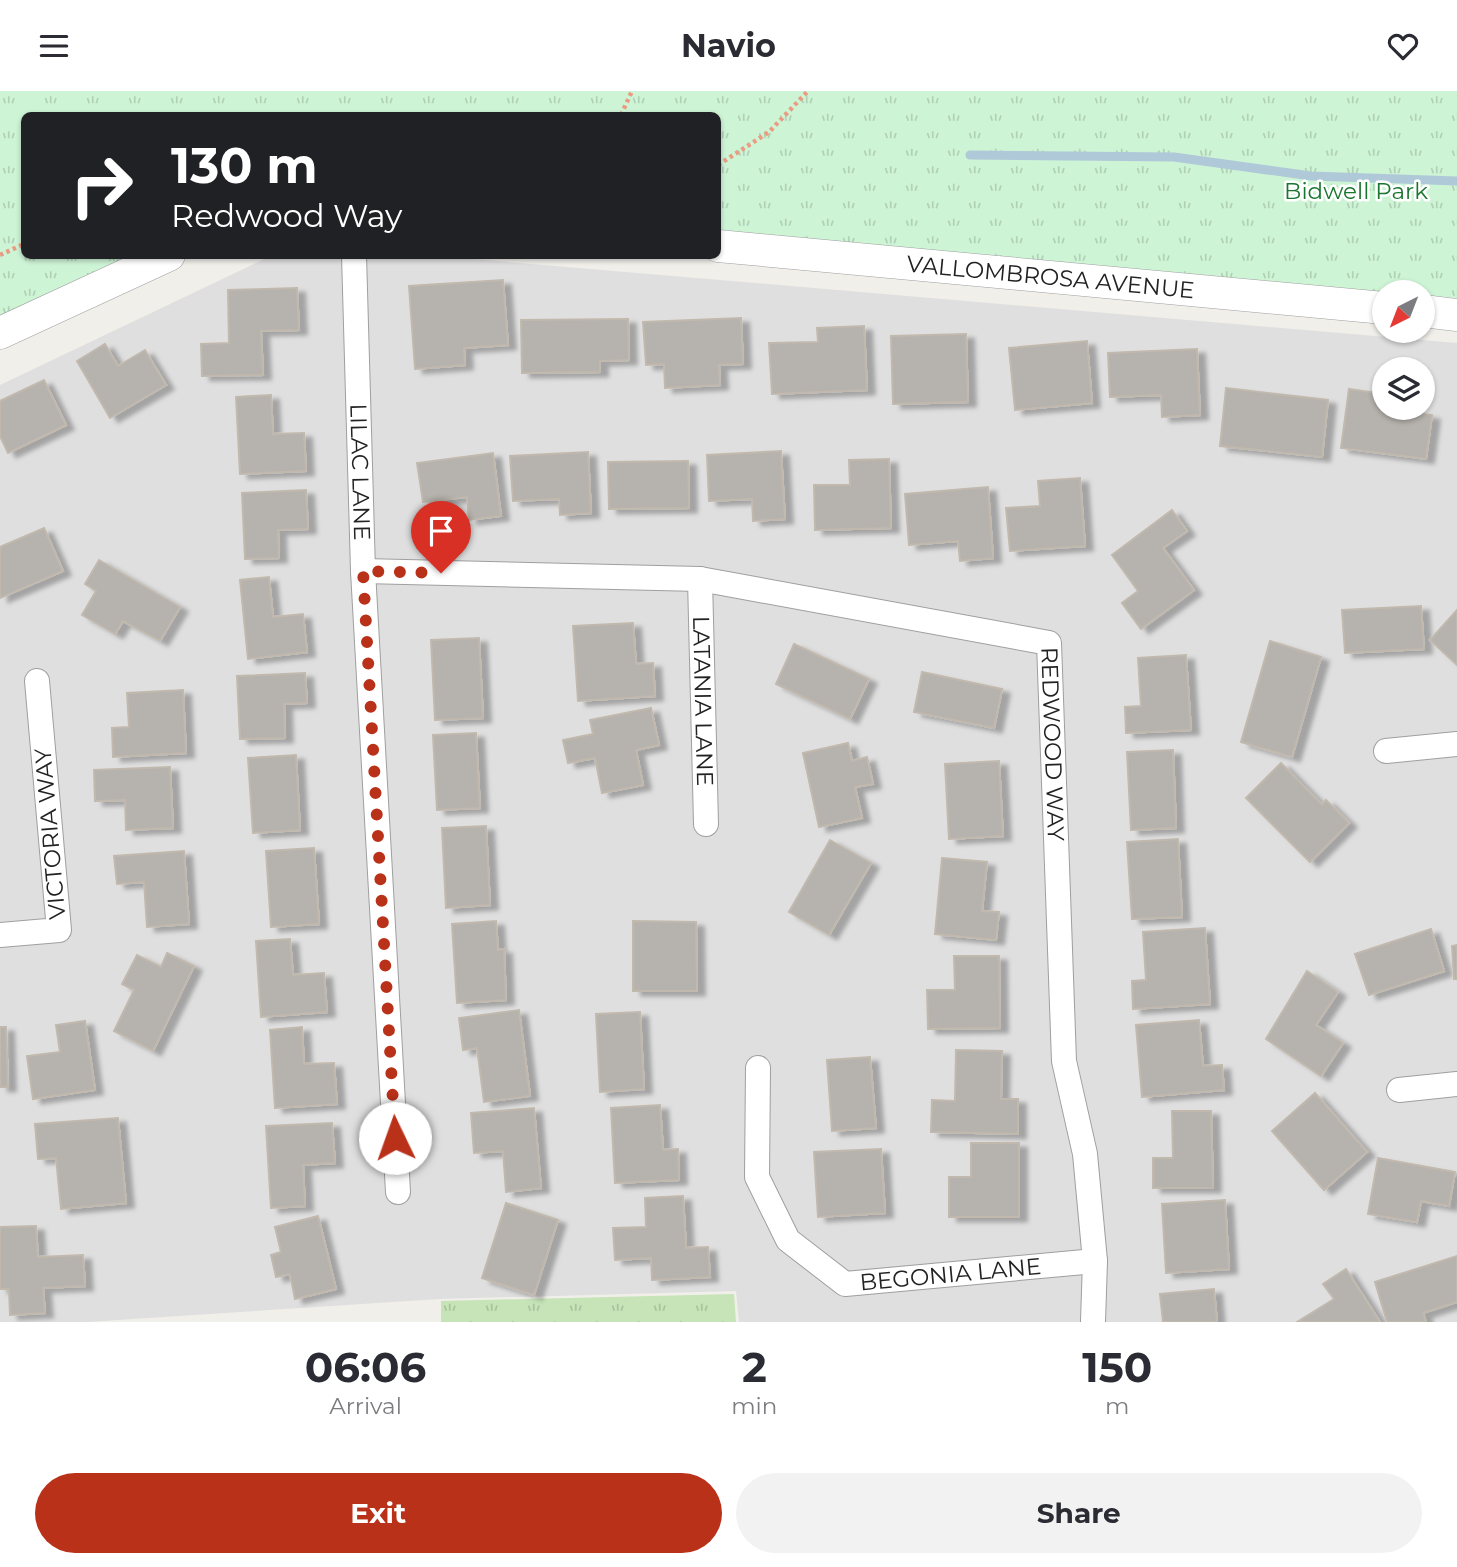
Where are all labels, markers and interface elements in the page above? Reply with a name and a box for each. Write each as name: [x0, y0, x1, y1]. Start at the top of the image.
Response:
text: Navio: [681, 26, 776, 65]
icon: menu: [35, 27, 73, 65]
icon: heart: [1384, 27, 1422, 65]
text: 130 m: [171, 136, 318, 195]
icon: right: [56, 140, 147, 231]
park label: Bidwell Park: [1284, 177, 1428, 205]
text: Redwood Way: [171, 196, 402, 235]
street label: VALLOMBROSA AVENUE: [905, 250, 1196, 304]
north arrow: [1372, 280, 1435, 343]
map controls: [1372, 280, 1435, 420]
button: layers: [1372, 357, 1435, 420]
street label: LILAC LANE: [344, 403, 376, 541]
pin: [411, 501, 471, 573]
icon: arrive: [422, 512, 460, 550]
street label: LATANIA LANE: [687, 615, 719, 787]
street label: REDWOOD WAY: [1035, 647, 1070, 842]
street label: VICTORIA WAY: [29, 747, 71, 921]
position arrow: [358, 1101, 432, 1175]
street label: BEGONIA LANE: [858, 1252, 1042, 1297]
text: 06:06: [305, 1341, 426, 1393]
text: 2: [742, 1341, 767, 1393]
text: 150: [1082, 1341, 1152, 1393]
text: Arrival: [329, 1392, 402, 1420]
text: min: [731, 1392, 777, 1420]
text: m: [1105, 1392, 1129, 1420]
button: Exit: [35, 1473, 722, 1553]
button: Share: [736, 1473, 1422, 1553]

